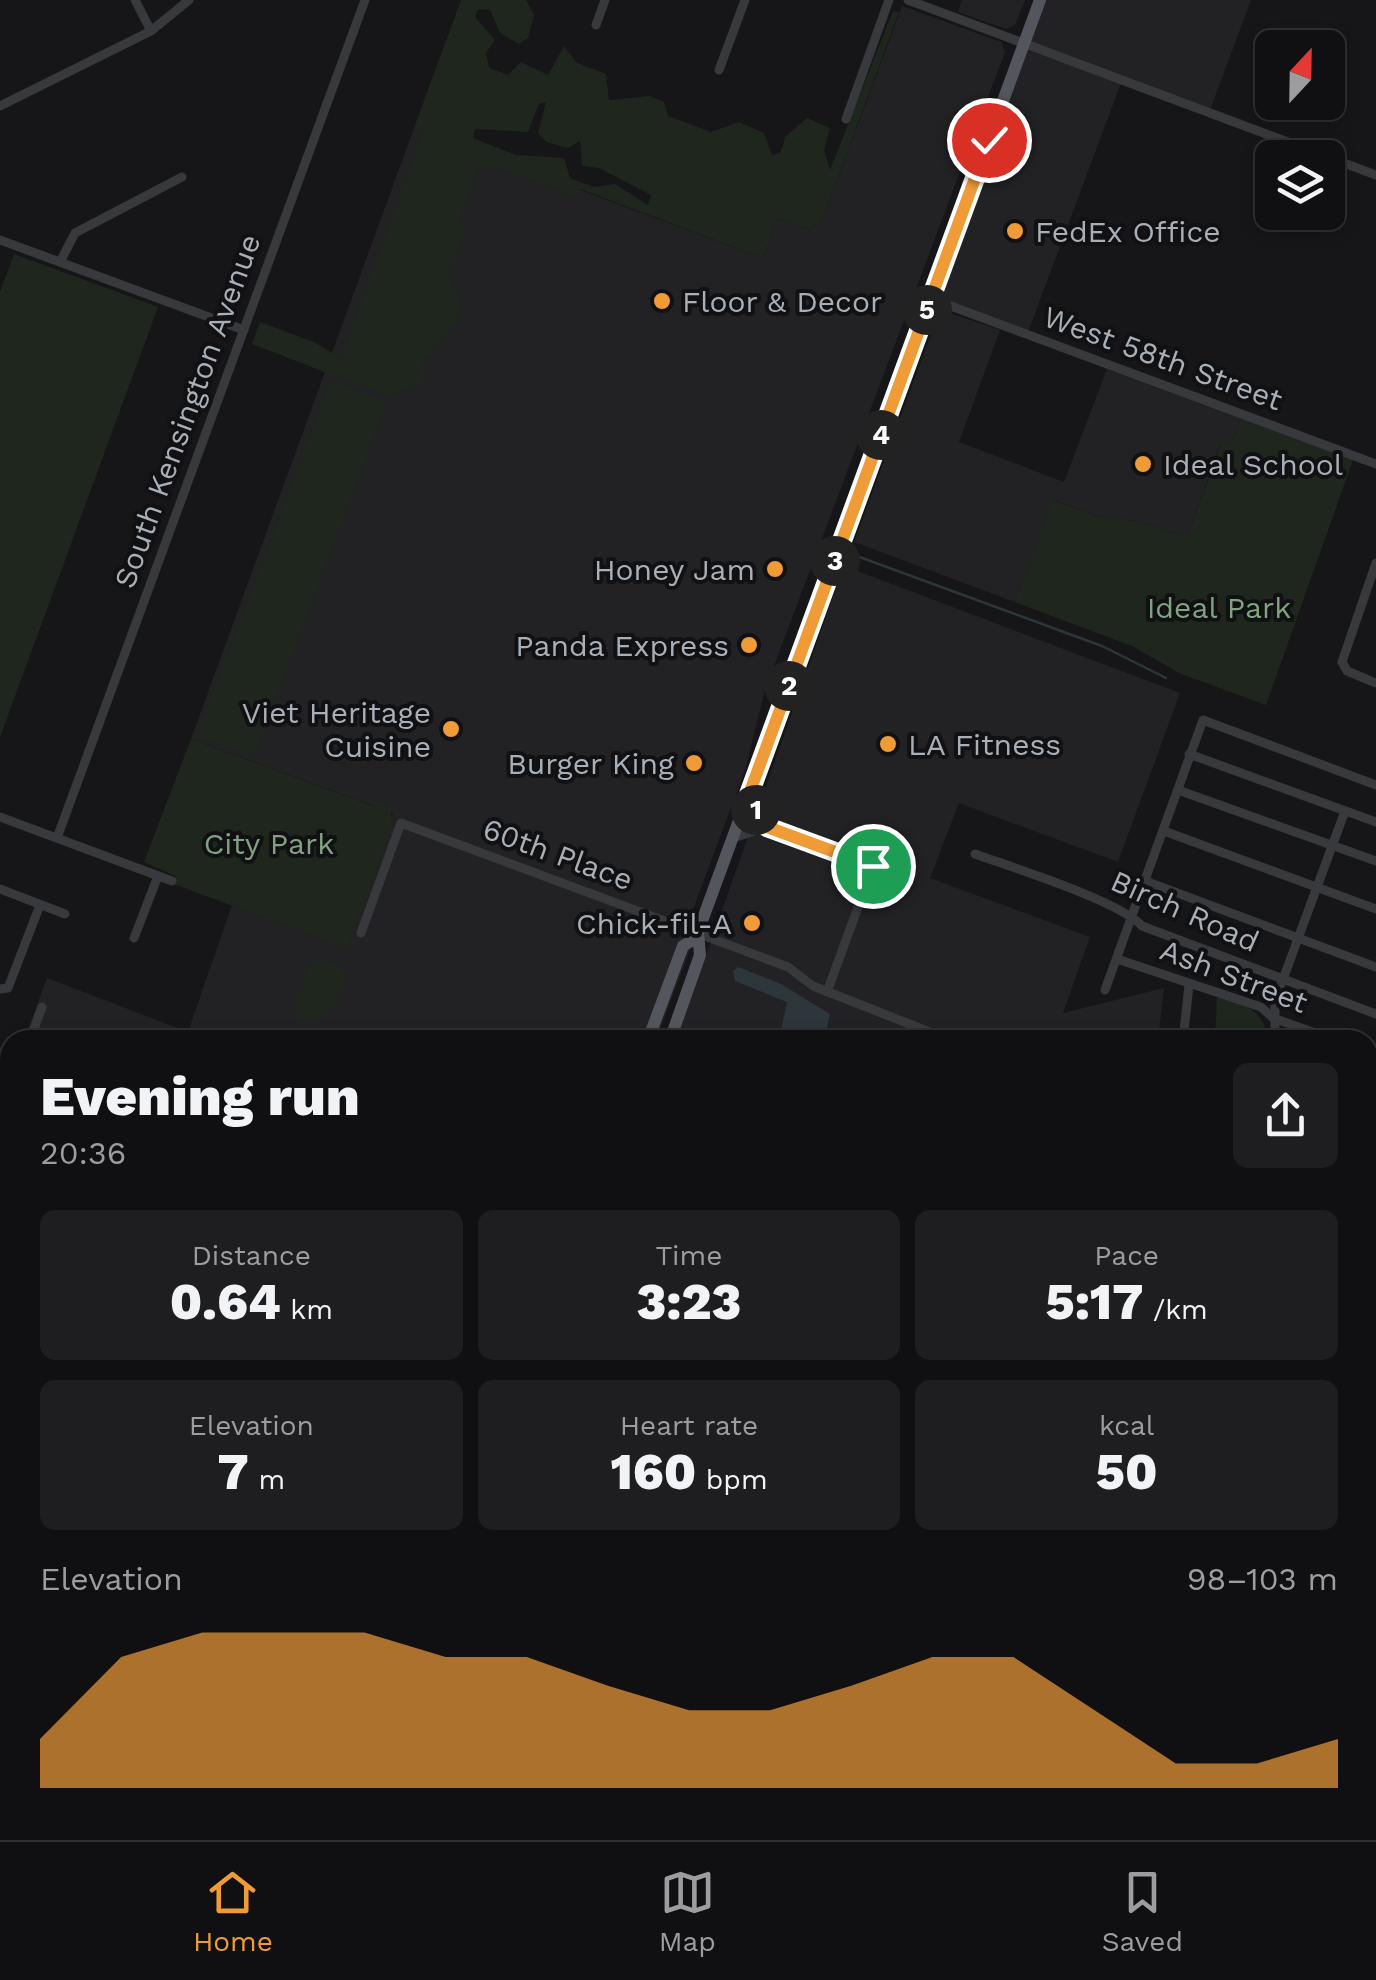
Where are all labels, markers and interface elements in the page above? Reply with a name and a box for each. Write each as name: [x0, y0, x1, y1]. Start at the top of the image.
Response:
north arrow: [1255, 30, 1345, 120]
map controls: [1255, 30, 1345, 230]
pin: [947, 98, 1032, 183]
icon: check: [962, 113, 1017, 168]
button: layers: [1255, 140, 1345, 230]
place label: FedEx Office: [1035, 214, 1221, 249]
marker: FedEx Office: [1004, 220, 1026, 242]
street label: South Kensington Avenue: [107, 229, 267, 593]
place label: Floor & Decor: [682, 284, 882, 319]
pin: 5: [902, 285, 952, 335]
marker: Floor & Decor: [651, 290, 673, 312]
text: 5: [919, 293, 935, 326]
street label: West 58th Street: [1039, 299, 1287, 418]
pin: 4: [856, 410, 906, 460]
text: 4: [872, 418, 890, 451]
place label: Ideal School: [1163, 447, 1343, 482]
marker: Ideal School: [1132, 453, 1154, 475]
pin: 3: [810, 536, 860, 586]
text: 3: [827, 544, 843, 577]
place label: Honey Jam: [594, 552, 755, 587]
marker: Honey Jam: [764, 558, 786, 580]
park label: Ideal Park: [1147, 590, 1291, 625]
place label: Panda Express: [515, 628, 729, 663]
marker: Panda Express: [738, 634, 760, 656]
pin: 2: [764, 661, 814, 711]
text: 2: [781, 669, 797, 702]
place label: Viet Heritage Cuisine: [242, 695, 431, 764]
marker: Viet Heritage Cuisine: [440, 718, 462, 740]
place label: LA Fitness: [908, 727, 1061, 762]
marker: LA Fitness: [877, 733, 899, 755]
place label: Burger King: [507, 746, 674, 781]
marker: Burger King: [683, 752, 705, 774]
pin: 1: [731, 785, 781, 835]
text: 1: [750, 793, 762, 826]
street label: 60th Place: [478, 811, 638, 897]
pin: [831, 824, 916, 909]
park label: City Park: [204, 826, 334, 861]
icon: arrive: [846, 839, 901, 894]
street label: Birch Road: [1106, 863, 1264, 959]
place label: Chick-fil-A: [576, 906, 732, 941]
marker: Chick-fil-A: [741, 912, 763, 934]
street label: Ash Street: [1156, 932, 1313, 1020]
button: share: [1233, 1063, 1338, 1168]
text: Evening run: [40, 1064, 360, 1128]
text: 20:36: [40, 1134, 126, 1172]
text: Distance: [192, 1239, 311, 1272]
text: Time: [656, 1239, 722, 1272]
text: Pace: [1094, 1239, 1159, 1272]
text: 0.64: [170, 1272, 281, 1331]
text: 3:23: [637, 1272, 741, 1331]
text: 5:17: [1046, 1272, 1143, 1331]
text: km: [281, 1293, 333, 1326]
text: /km: [1143, 1293, 1208, 1326]
text: Elevation: [189, 1409, 314, 1442]
text: Heart rate: [620, 1409, 758, 1442]
text: kcal: [1099, 1409, 1154, 1442]
text: 7: [218, 1442, 249, 1501]
text: 160: [610, 1442, 696, 1501]
text: 50: [1096, 1442, 1158, 1501]
text: m: [249, 1463, 285, 1496]
text: bpm: [696, 1463, 768, 1496]
text: Elevation: [40, 1560, 183, 1598]
text: 98–103 m: [1187, 1560, 1338, 1598]
tab: Home: [193, 1865, 273, 1958]
tab: Map: [659, 1865, 716, 1958]
tab: Saved: [1102, 1865, 1183, 1958]

